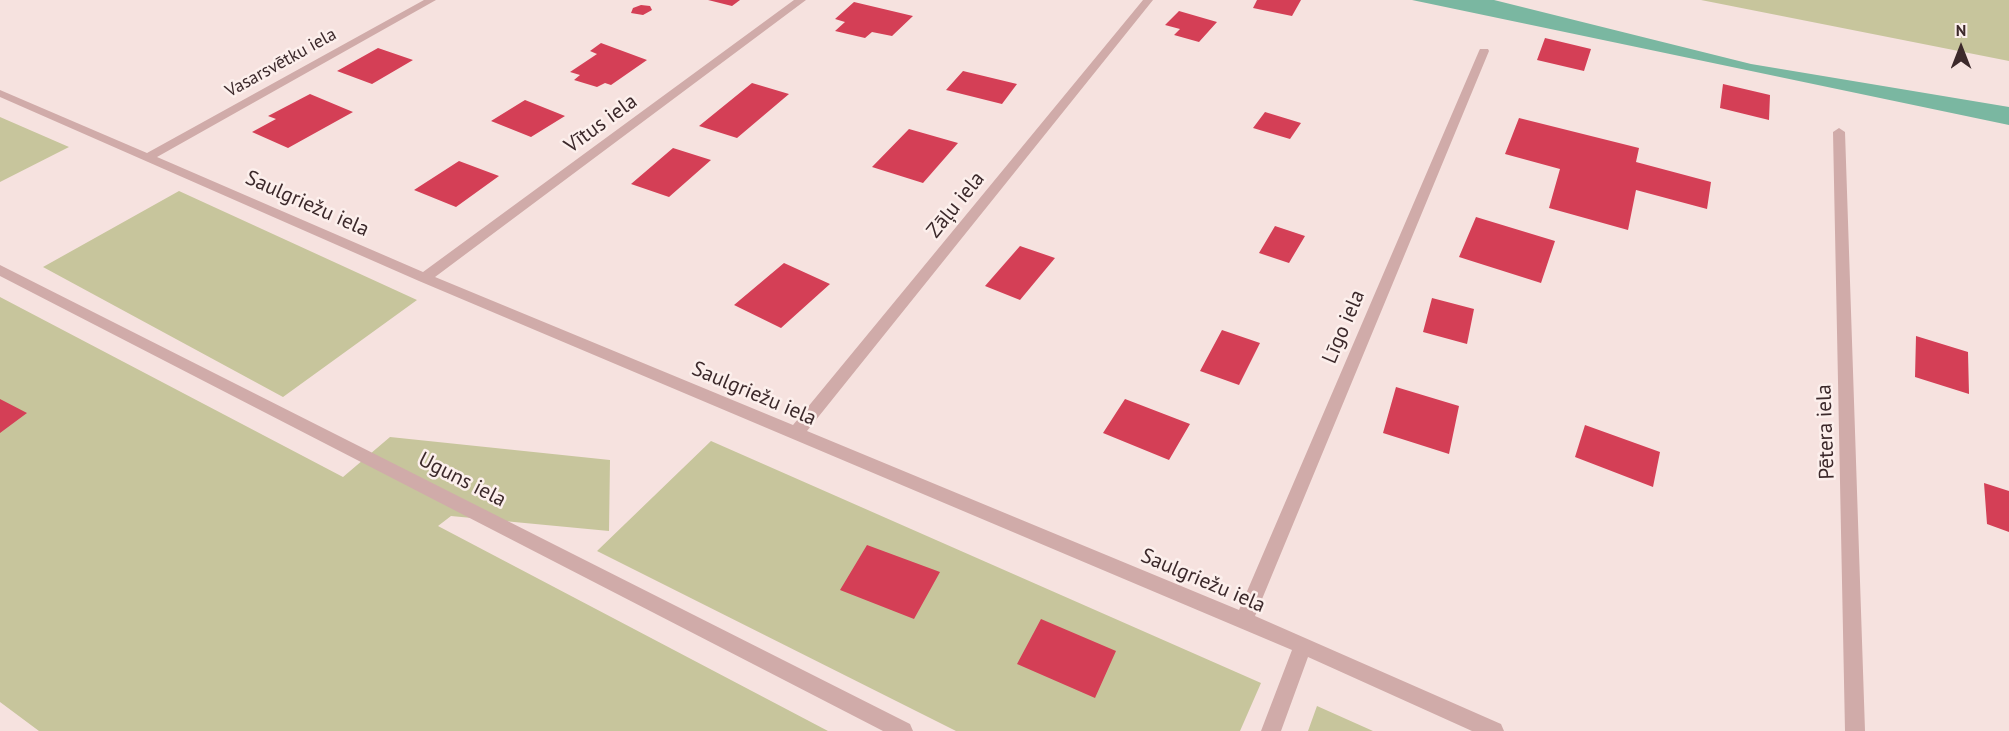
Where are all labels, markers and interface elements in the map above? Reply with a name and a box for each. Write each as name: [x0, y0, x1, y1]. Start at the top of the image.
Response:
north arrow: [1931, 18, 1991, 78]
text: N: [1956, 20, 1966, 40]
street label: Vasarsvētku iela: [222, 24, 340, 102]
street label: Vītus iela: [560, 89, 642, 159]
street label: Saulgriežu iela: [241, 166, 373, 242]
street label: Zāļu iela: [922, 167, 990, 243]
street label: Līgo iela: [1317, 286, 1371, 368]
street label: Saulgriežu iela: [688, 356, 820, 432]
street label: Pētera iela: [1812, 384, 1840, 480]
street label: Uguns iela: [414, 447, 510, 513]
street label: Saulgriežu iela: [1137, 543, 1269, 619]

